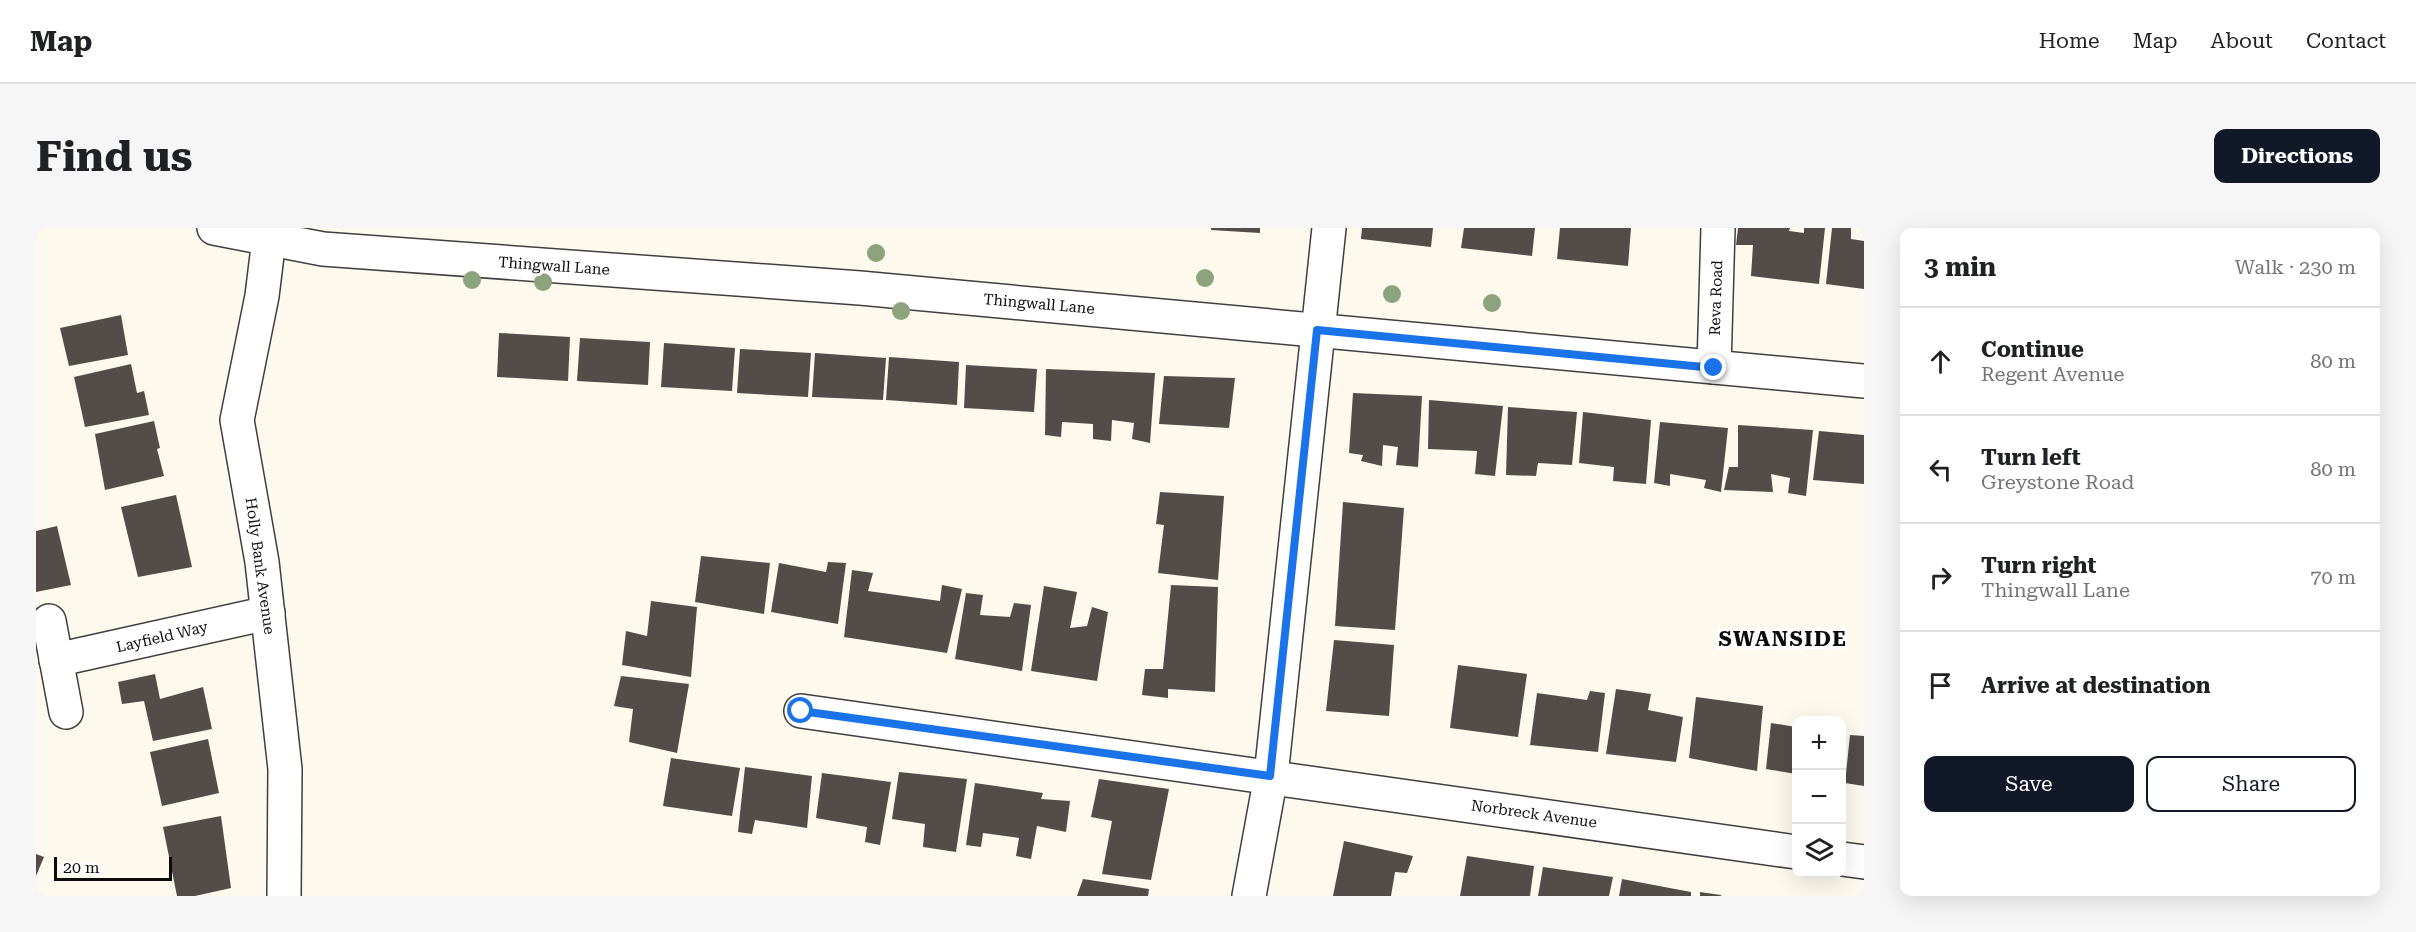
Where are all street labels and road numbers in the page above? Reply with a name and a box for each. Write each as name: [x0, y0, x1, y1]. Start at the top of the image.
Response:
street label: Thingwall Lane: [498, 253, 610, 279]
street label: Reva Road: [1706, 260, 1726, 336]
street label: Thingwall Lane: [983, 290, 1095, 318]
street label: Holly Bank Avenue: [241, 496, 279, 636]
street label: Layfield Way: [114, 618, 210, 656]
street label: Norbreck Avenue: [1470, 796, 1598, 832]

